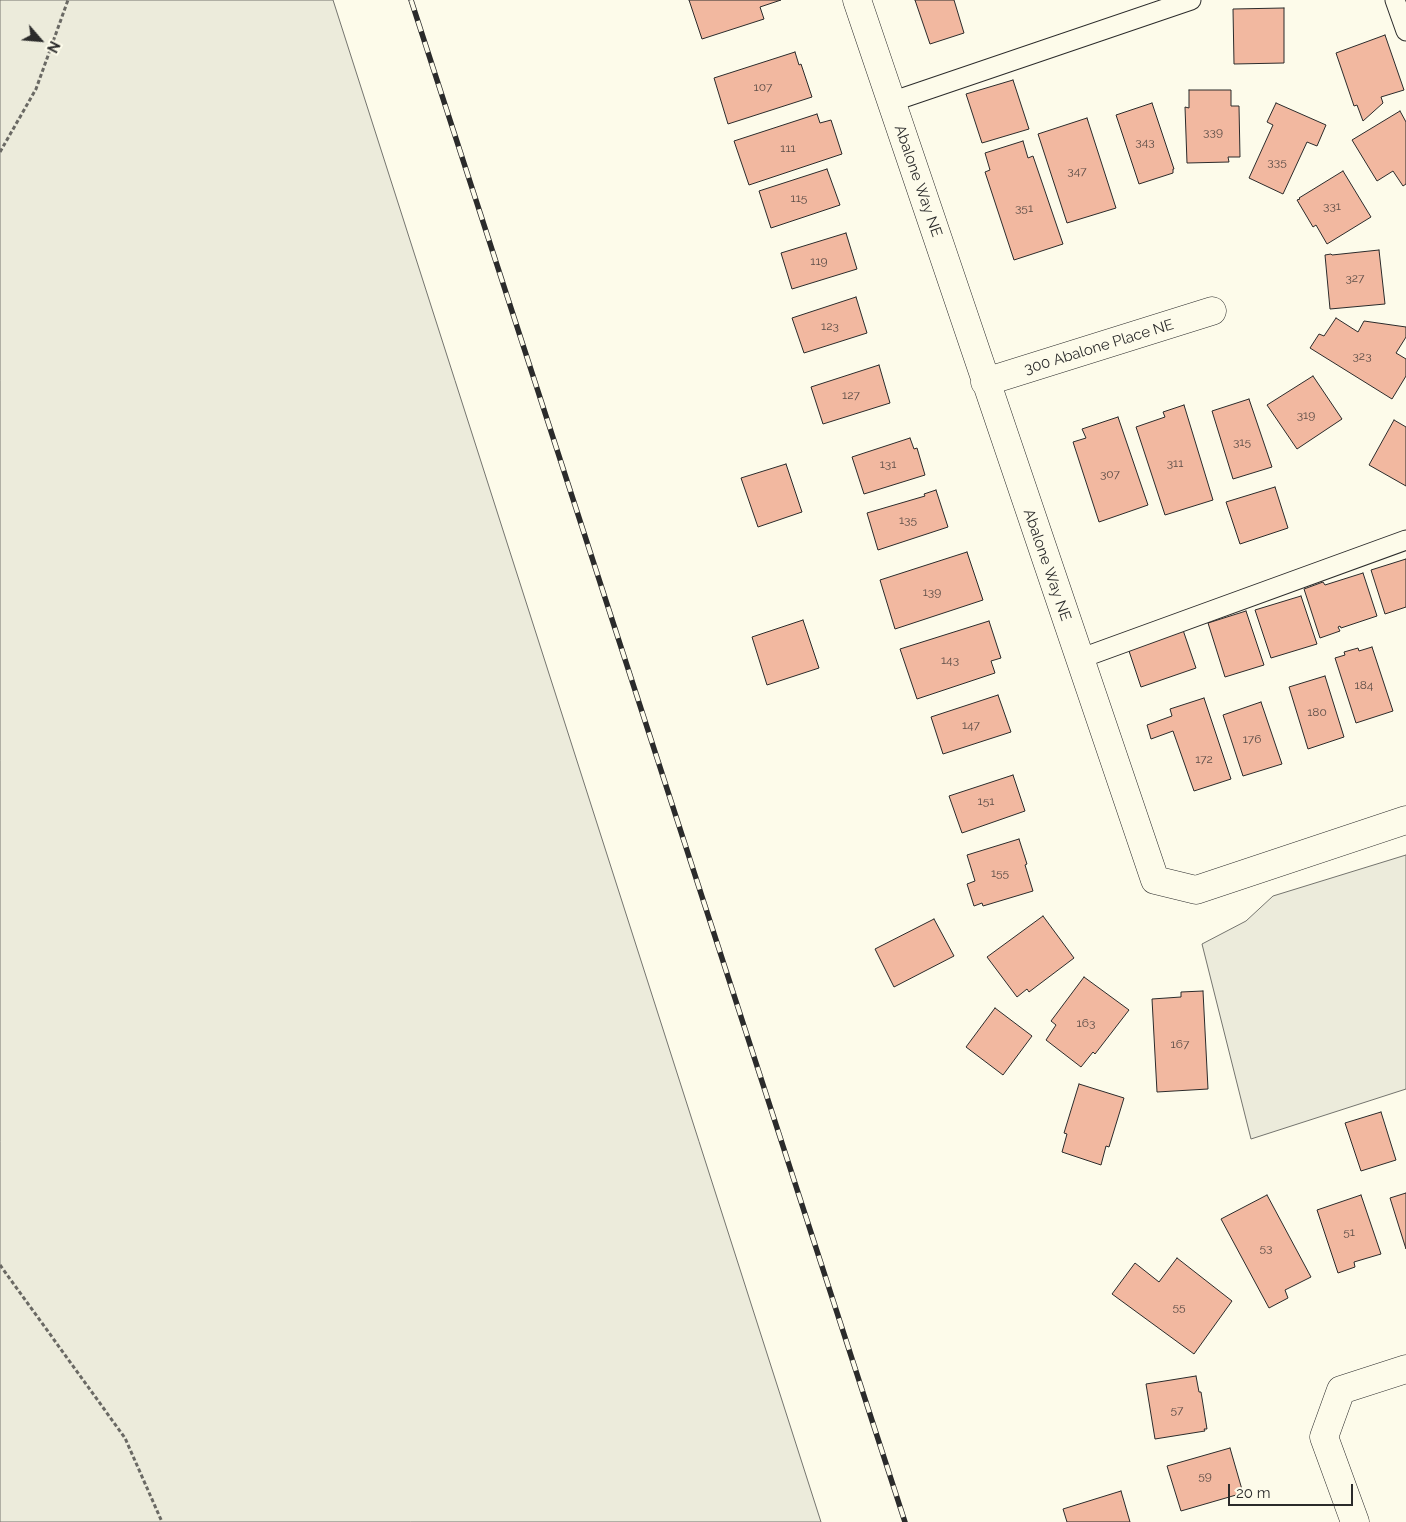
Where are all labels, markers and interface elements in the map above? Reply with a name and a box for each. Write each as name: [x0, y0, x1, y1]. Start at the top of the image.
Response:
north arrow: [15, 15, 65, 65]
text: N: [44, 38, 63, 55]
house number: 107: [754, 80, 772, 94]
street label: Abalone Way NE: [890, 123, 946, 239]
house number: 339: [1203, 125, 1223, 139]
house number: 343: [1135, 135, 1155, 149]
house number: 111: [780, 141, 796, 155]
house number: 335: [1267, 155, 1287, 169]
house number: 347: [1067, 164, 1087, 178]
house number: 115: [791, 191, 807, 205]
house number: 331: [1323, 199, 1341, 213]
house number: 351: [1015, 201, 1033, 215]
house number: 119: [810, 254, 828, 268]
house number: 327: [1345, 271, 1365, 285]
street label: 300 Abalone Place NE: [1022, 316, 1176, 378]
house number: 123: [821, 319, 839, 333]
house number: 323: [1352, 349, 1372, 363]
house number: 127: [842, 388, 860, 402]
house number: 319: [1297, 408, 1315, 422]
house number: 315: [1233, 435, 1251, 449]
house number: 311: [1167, 456, 1183, 470]
house number: 131: [880, 457, 896, 471]
house number: 307: [1100, 467, 1120, 481]
street label: Abalone Way NE: [1019, 507, 1075, 623]
house number: 135: [899, 513, 917, 527]
house number: 139: [923, 585, 941, 599]
house number: 143: [941, 653, 959, 667]
house number: 184: [1355, 678, 1373, 692]
house number: 180: [1307, 705, 1327, 719]
house number: 147: [962, 718, 980, 732]
house number: 176: [1243, 732, 1261, 746]
house number: 172: [1195, 752, 1213, 766]
house number: 151: [978, 794, 994, 808]
house number: 155: [991, 866, 1009, 880]
house number: 163: [1077, 1016, 1095, 1030]
house number: 167: [1171, 1037, 1189, 1051]
house number: 51: [1343, 1225, 1355, 1239]
house number: 53: [1260, 1241, 1272, 1255]
house number: 55: [1172, 1300, 1186, 1314]
house number: 57: [1171, 1403, 1183, 1417]
house number: 59: [1198, 1469, 1212, 1483]
scale bar: [1231, 1474, 1356, 1506]
text: 20 m: [1236, 1484, 1271, 1502]

